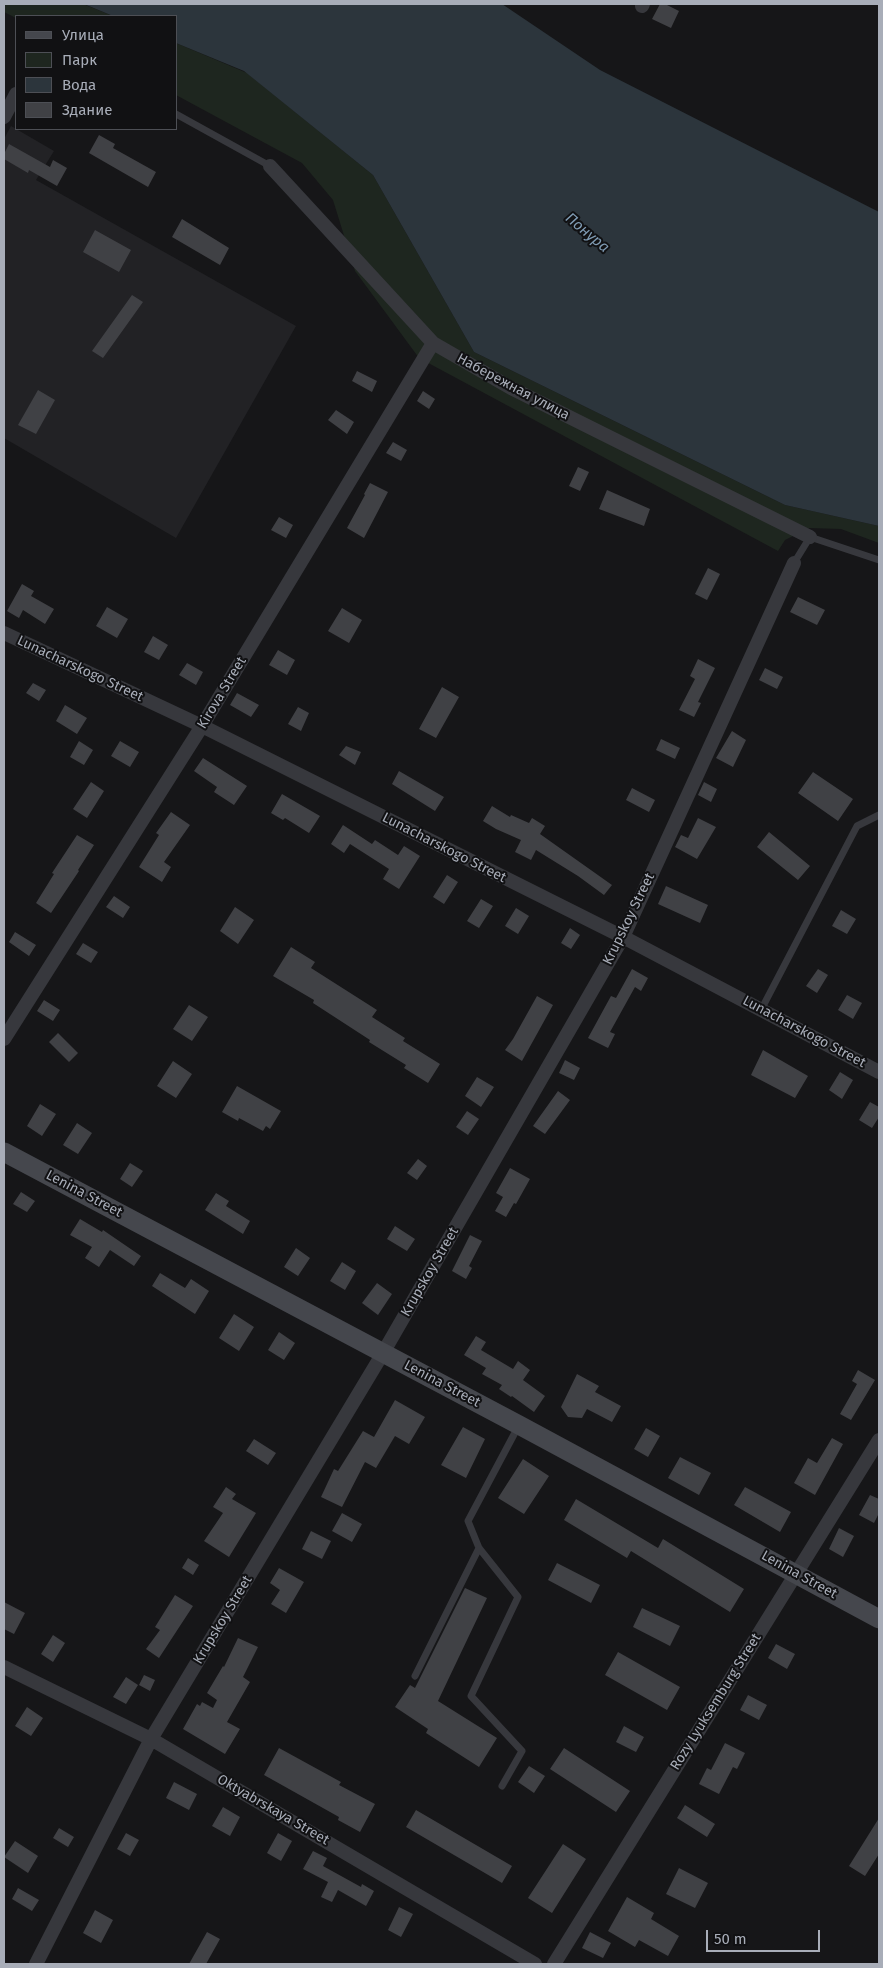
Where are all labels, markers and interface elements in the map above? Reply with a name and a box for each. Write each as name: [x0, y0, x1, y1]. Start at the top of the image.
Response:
legend: [15, 15, 178, 130]
text: Улица: [62, 26, 104, 44]
text: Парк: [62, 51, 97, 69]
text: Вода: [62, 76, 96, 94]
text: Здание: [62, 101, 112, 119]
water label: Понура: [561, 209, 613, 257]
street label: Набережная улица: [454, 350, 572, 424]
street label: Lunacharskogo Street: [14, 632, 146, 706]
street label: Kirova Street: [194, 654, 250, 732]
street label: Lunacharskogo Street: [379, 809, 509, 887]
street label: Krupskoy Street: [599, 870, 659, 968]
street label: Lunacharskogo Street: [740, 992, 868, 1072]
street label: Lenina Street: [43, 1167, 125, 1221]
street label: Krupskoy Street: [398, 1224, 462, 1320]
street label: Lenina Street: [401, 1357, 483, 1411]
street label: Lenina Street: [758, 1547, 840, 1603]
street label: Krupskoy Street: [190, 1573, 256, 1667]
street label: Rozy Lyuksemburg Street: [667, 1631, 765, 1773]
street label: Oktyabrskaya Street: [214, 1771, 332, 1849]
scale bar: [708, 1920, 822, 1952]
text: 50 m: [714, 1930, 747, 1948]

